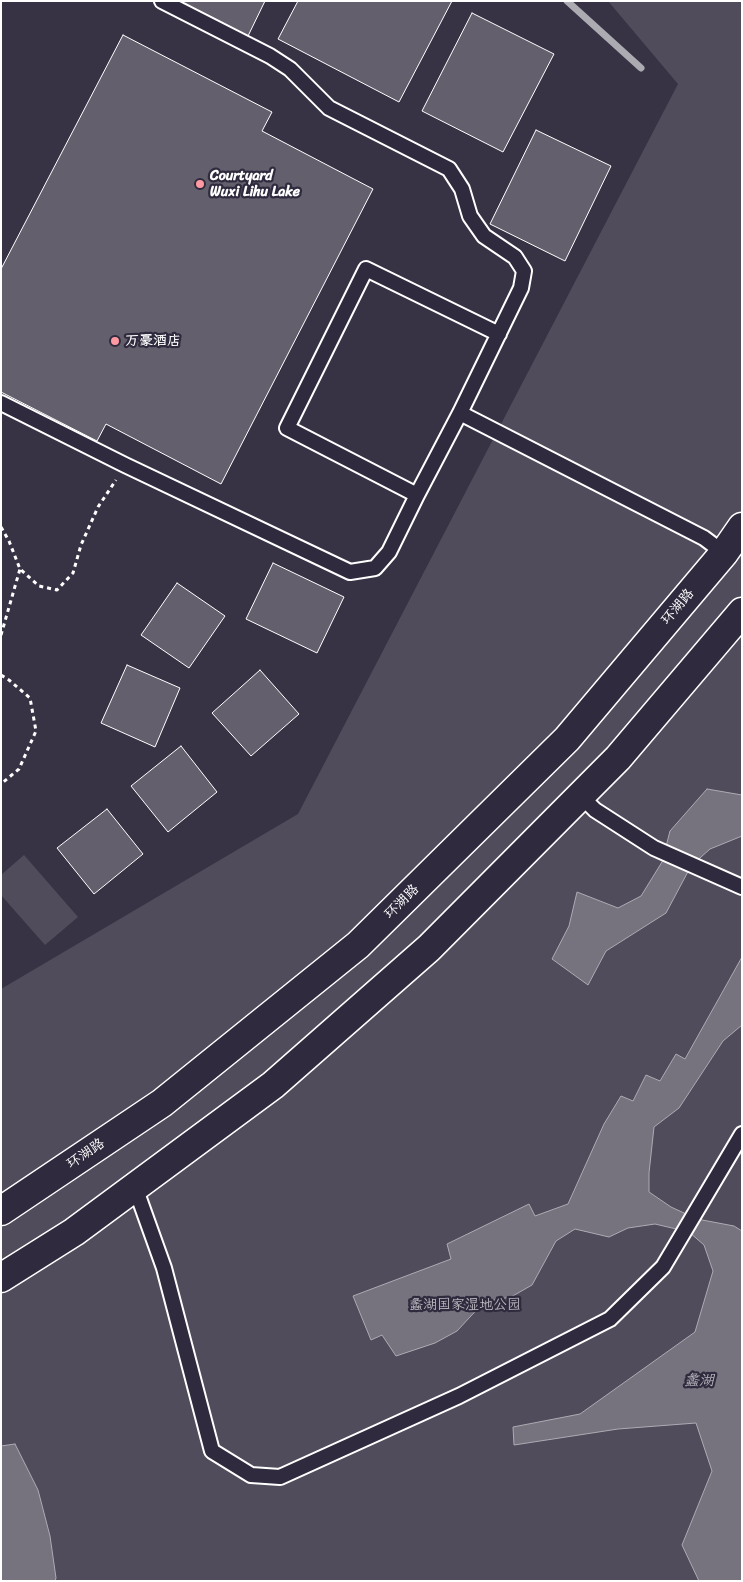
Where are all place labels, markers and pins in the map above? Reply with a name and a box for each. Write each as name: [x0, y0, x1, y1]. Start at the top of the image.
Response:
place label: Courtyard Wuxi Lihu Lake: [210, 168, 300, 200]
marker: Courtyard Wuxi Lihu Lake: [194, 178, 206, 190]
place label: 万豪酒店: [125, 333, 181, 349]
marker: 万豪酒店: [109, 335, 121, 347]

